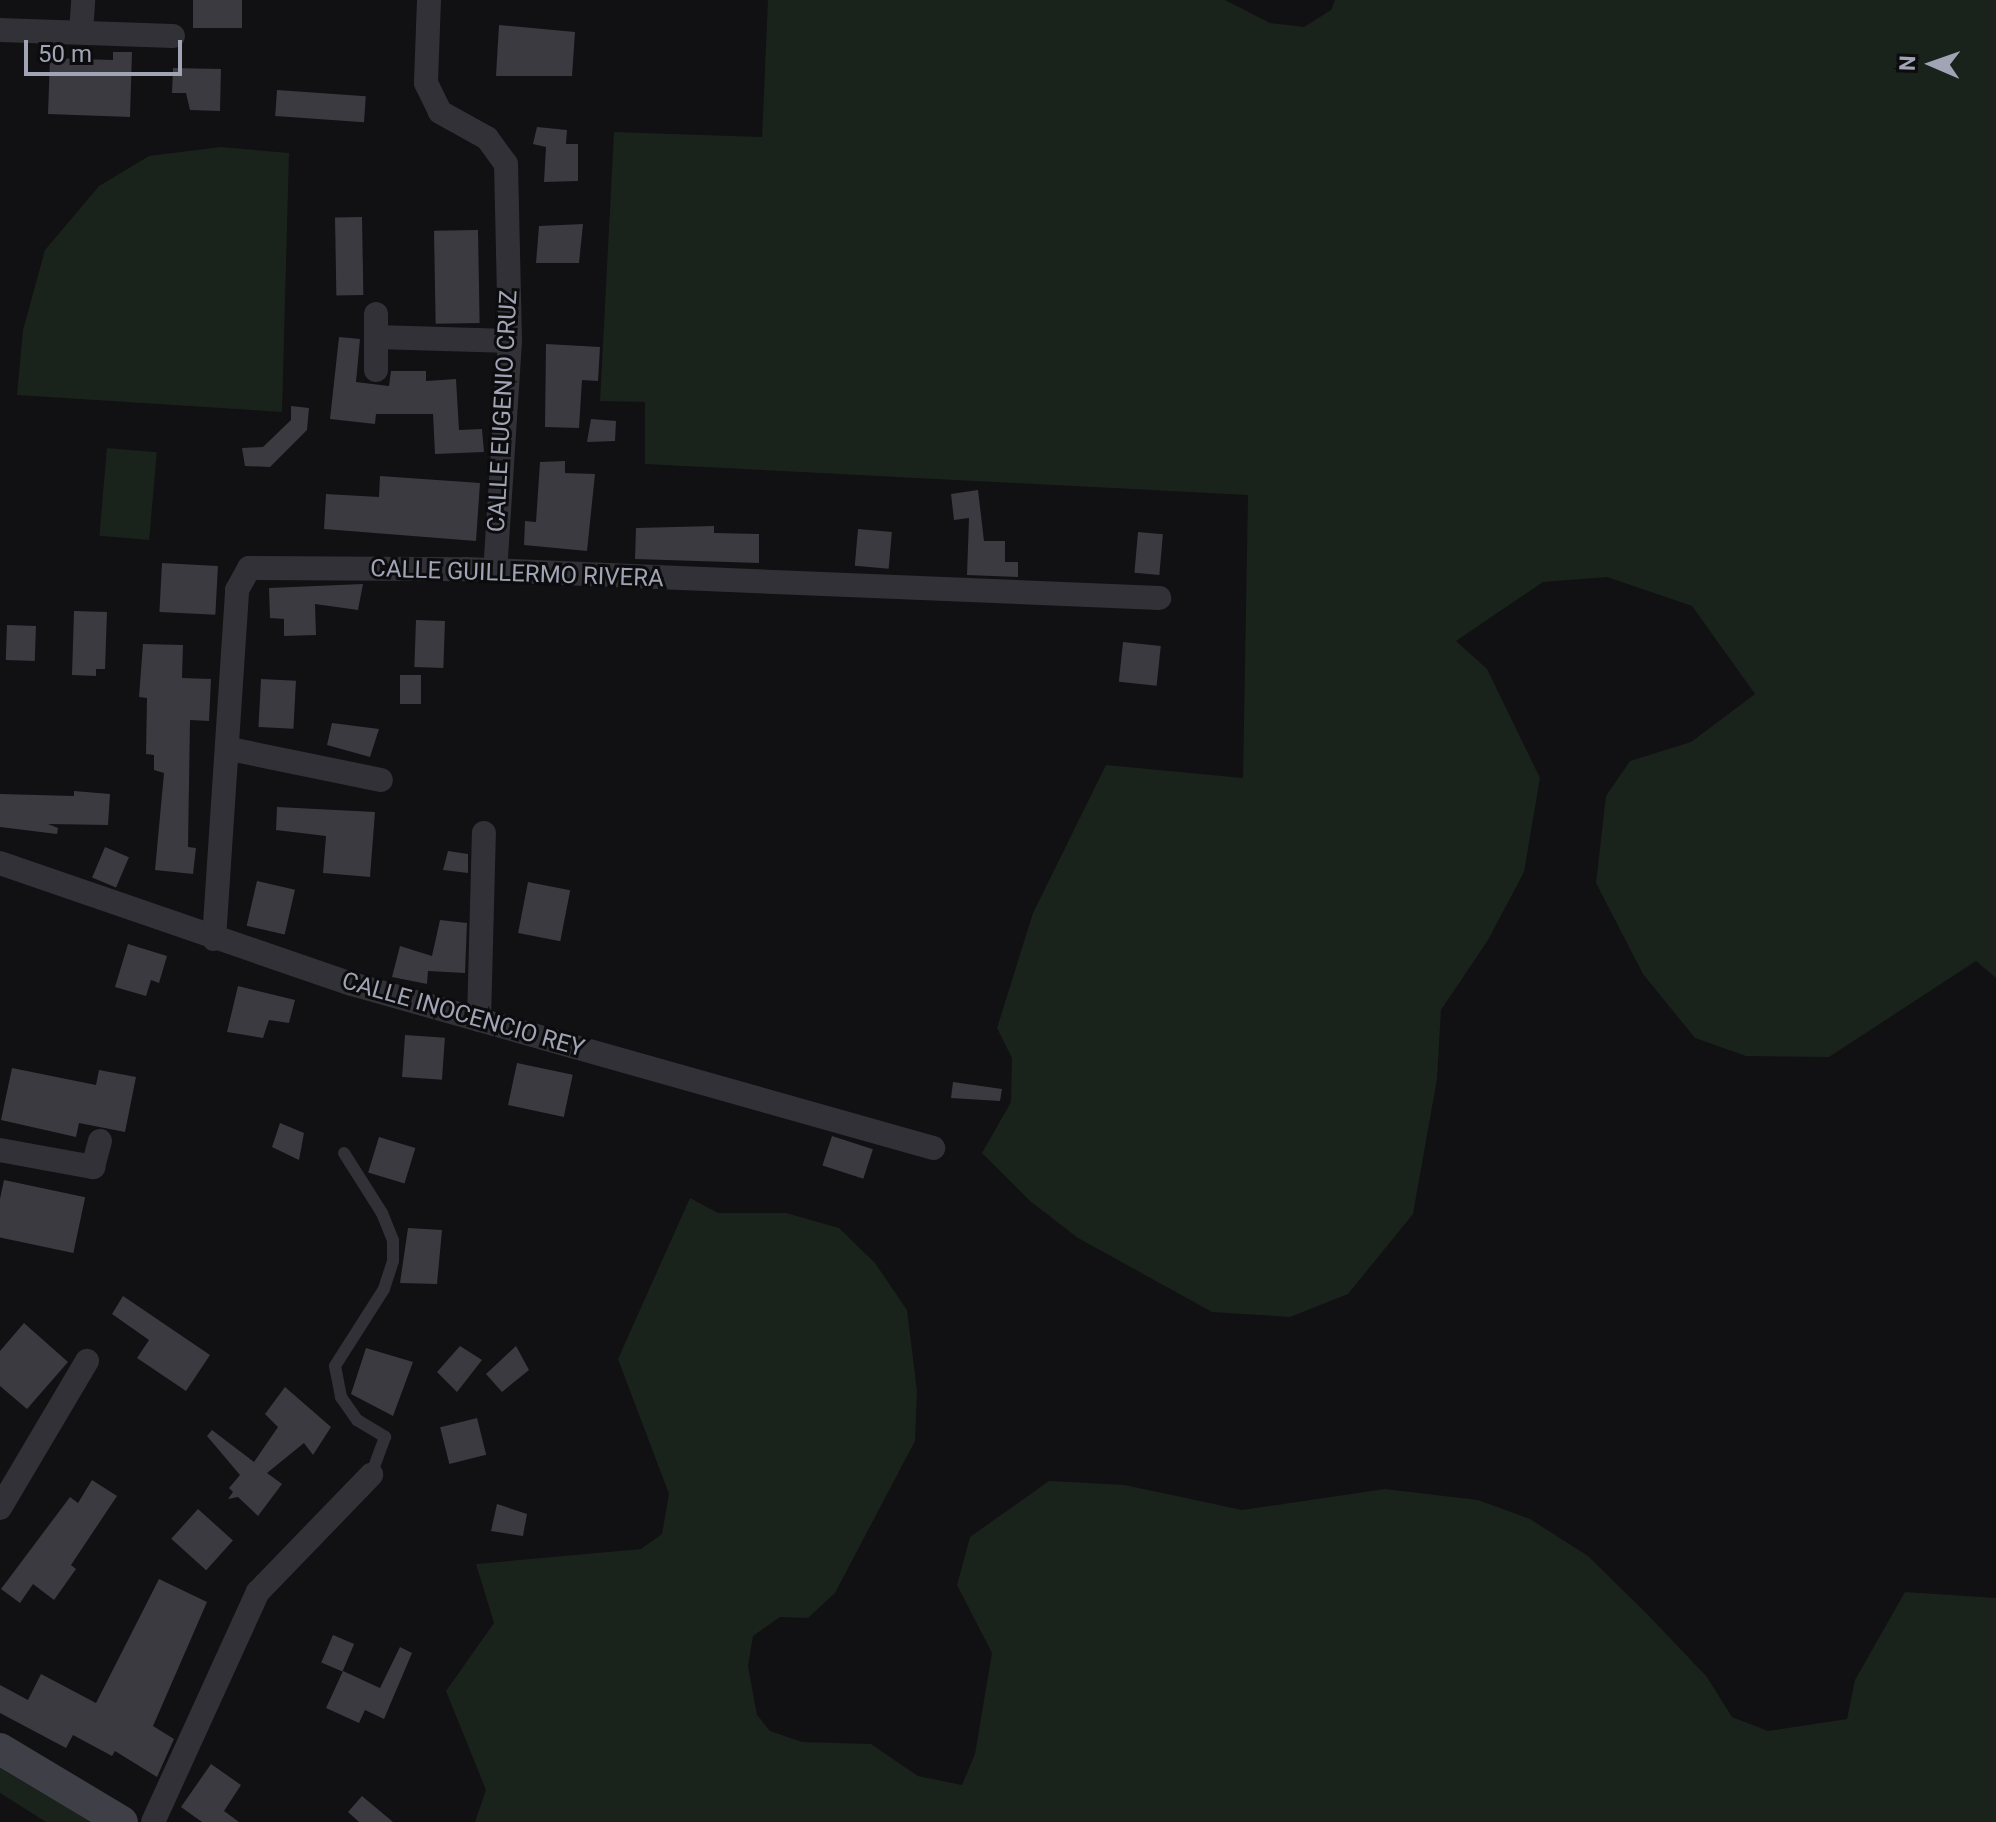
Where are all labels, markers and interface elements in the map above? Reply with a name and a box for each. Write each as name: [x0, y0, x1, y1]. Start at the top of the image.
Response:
scale bar: [28, 24, 186, 74]
north arrow: [1892, 24, 1972, 104]
text: 50 m: [38, 40, 92, 68]
text: N: [1895, 55, 1920, 71]
street label: CALLE EUGENIO CRUZ: [482, 289, 524, 533]
street label: CALLE GUILLERMO RIVERA: [370, 554, 664, 594]
street label: CALLE INOCENCIO REY: [339, 967, 587, 1063]

